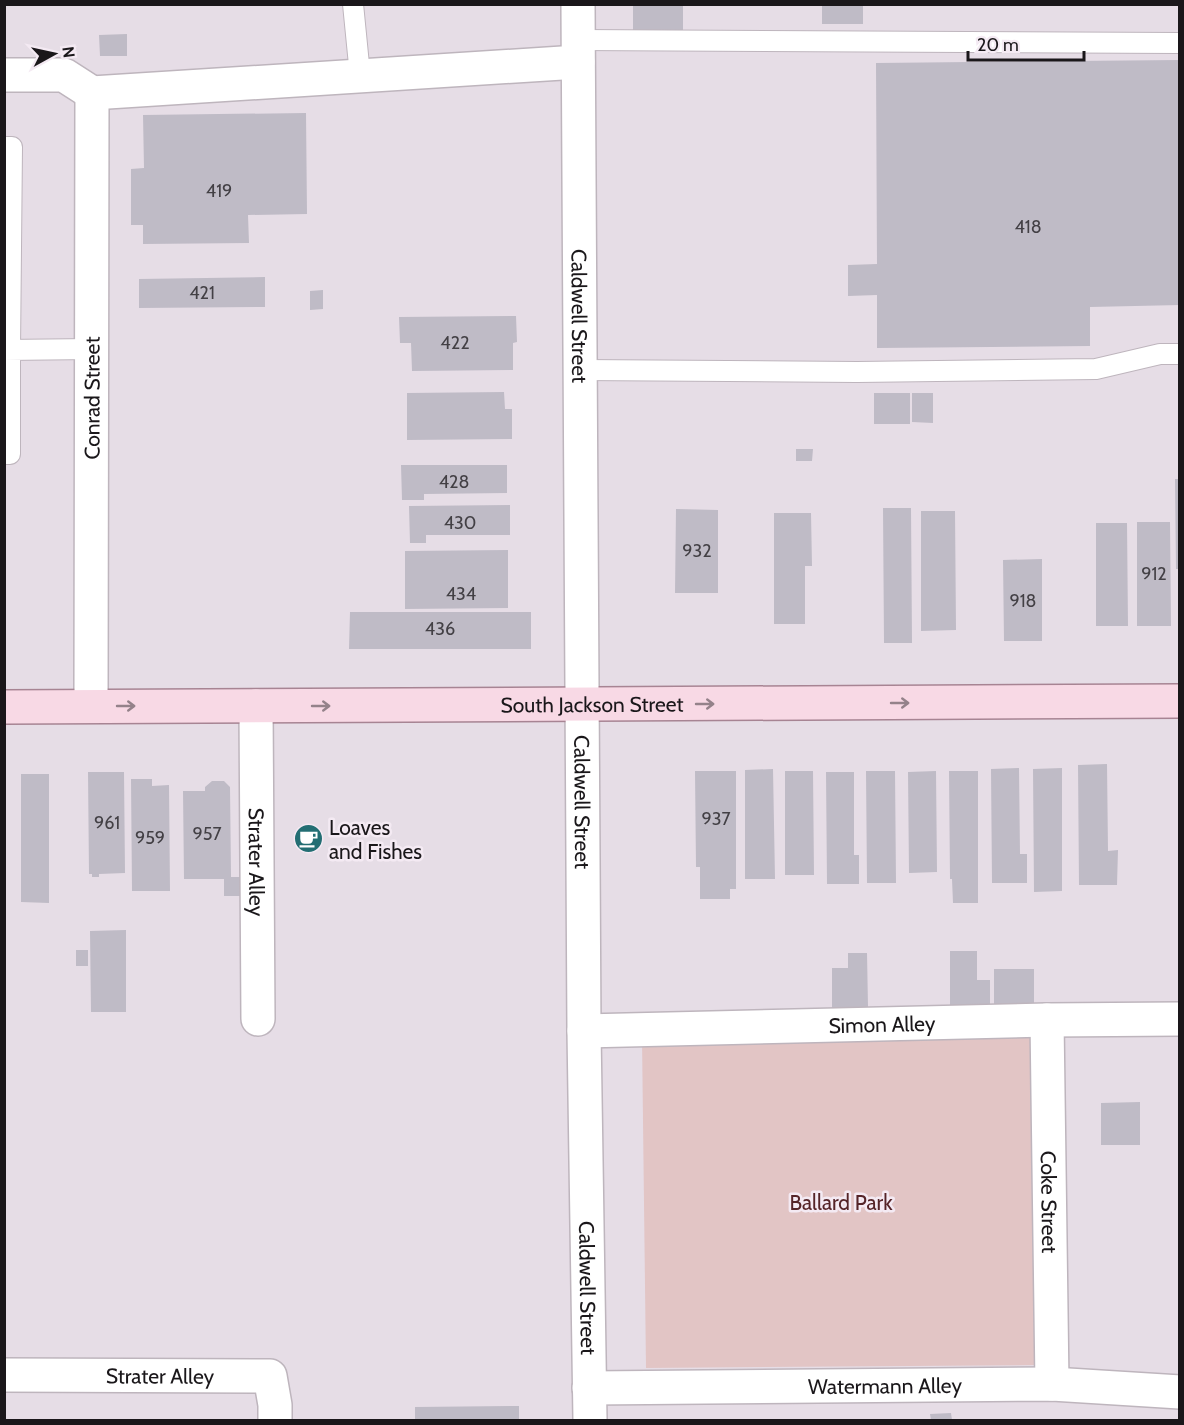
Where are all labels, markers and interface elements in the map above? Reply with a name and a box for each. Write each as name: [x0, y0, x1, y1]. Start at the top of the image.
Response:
north arrow: [24, 24, 84, 84]
scale bar: [968, 24, 1084, 62]
text: 20 m: [977, 34, 1019, 56]
text: N: [58, 45, 79, 59]
house number: 419: [206, 180, 232, 202]
house number: 418: [1014, 216, 1042, 238]
street label: Caldwell Street: [567, 249, 593, 383]
house number: 421: [189, 282, 215, 304]
house number: 422: [440, 332, 470, 354]
street label: Conrad Street: [79, 336, 104, 460]
house number: 428: [439, 471, 469, 493]
house number: 430: [444, 512, 476, 534]
house number: 932: [682, 540, 712, 562]
house number: 912: [1141, 563, 1167, 585]
house number: 434: [446, 583, 476, 605]
house number: 918: [1009, 590, 1037, 612]
house number: 436: [425, 618, 455, 640]
street label: South Jackson Street: [500, 691, 684, 717]
one-way arrow: [889, 697, 909, 709]
one-way arrow: [694, 698, 714, 710]
one-way arrow: [115, 700, 135, 712]
one-way arrow: [310, 700, 330, 712]
street label: Caldwell Street: [570, 735, 596, 869]
street label: Strater Alley: [244, 808, 270, 917]
house number: 937: [701, 808, 731, 830]
house number: 961: [94, 812, 120, 834]
place label: Loaves and Fishes: [329, 815, 422, 864]
house number: 957: [192, 823, 222, 845]
cafe icon: Loaves and Fishes: [292, 823, 324, 855]
house number: 959: [135, 827, 165, 849]
street label: Simon Alley: [828, 1010, 936, 1038]
street label: Coke Street: [1036, 1150, 1063, 1253]
park label: Ballard Park: [789, 1190, 893, 1215]
street label: Caldwell Street: [574, 1221, 601, 1355]
street label: Strater Alley: [106, 1363, 215, 1388]
street label: Watermann Alley: [808, 1372, 962, 1399]

